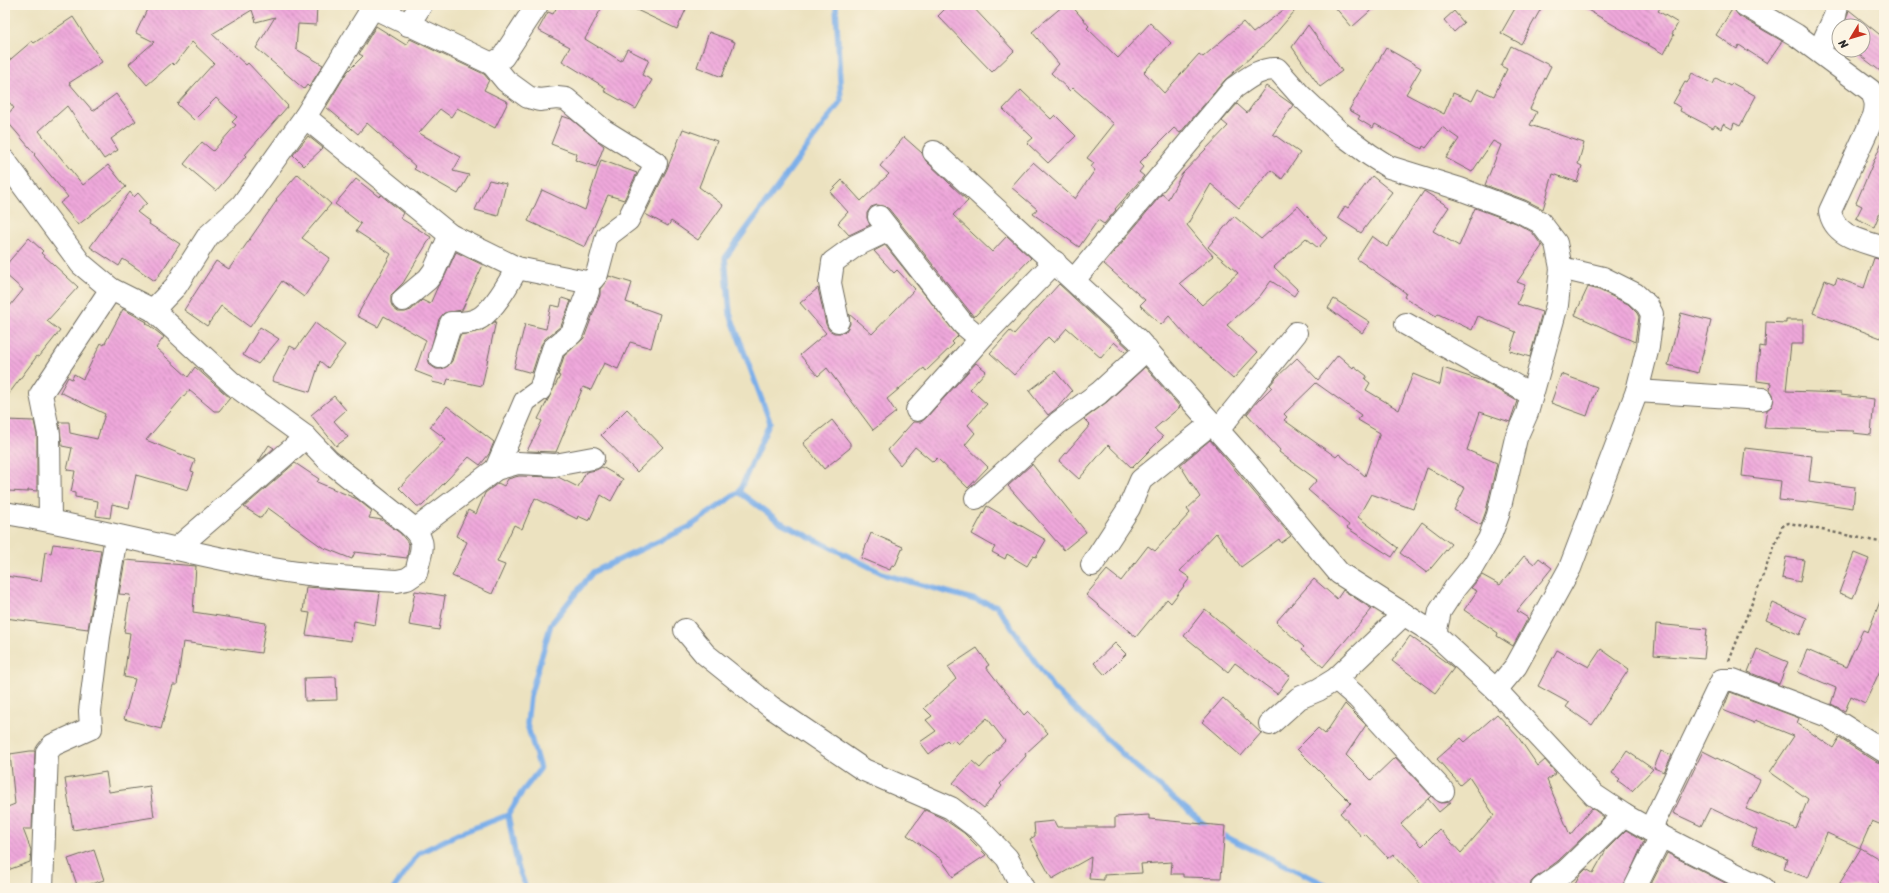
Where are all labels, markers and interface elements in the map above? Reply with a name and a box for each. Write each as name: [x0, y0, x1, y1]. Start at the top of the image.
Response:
north arrow: [1831, 18, 1871, 58]
text: N: [1833, 35, 1854, 53]

